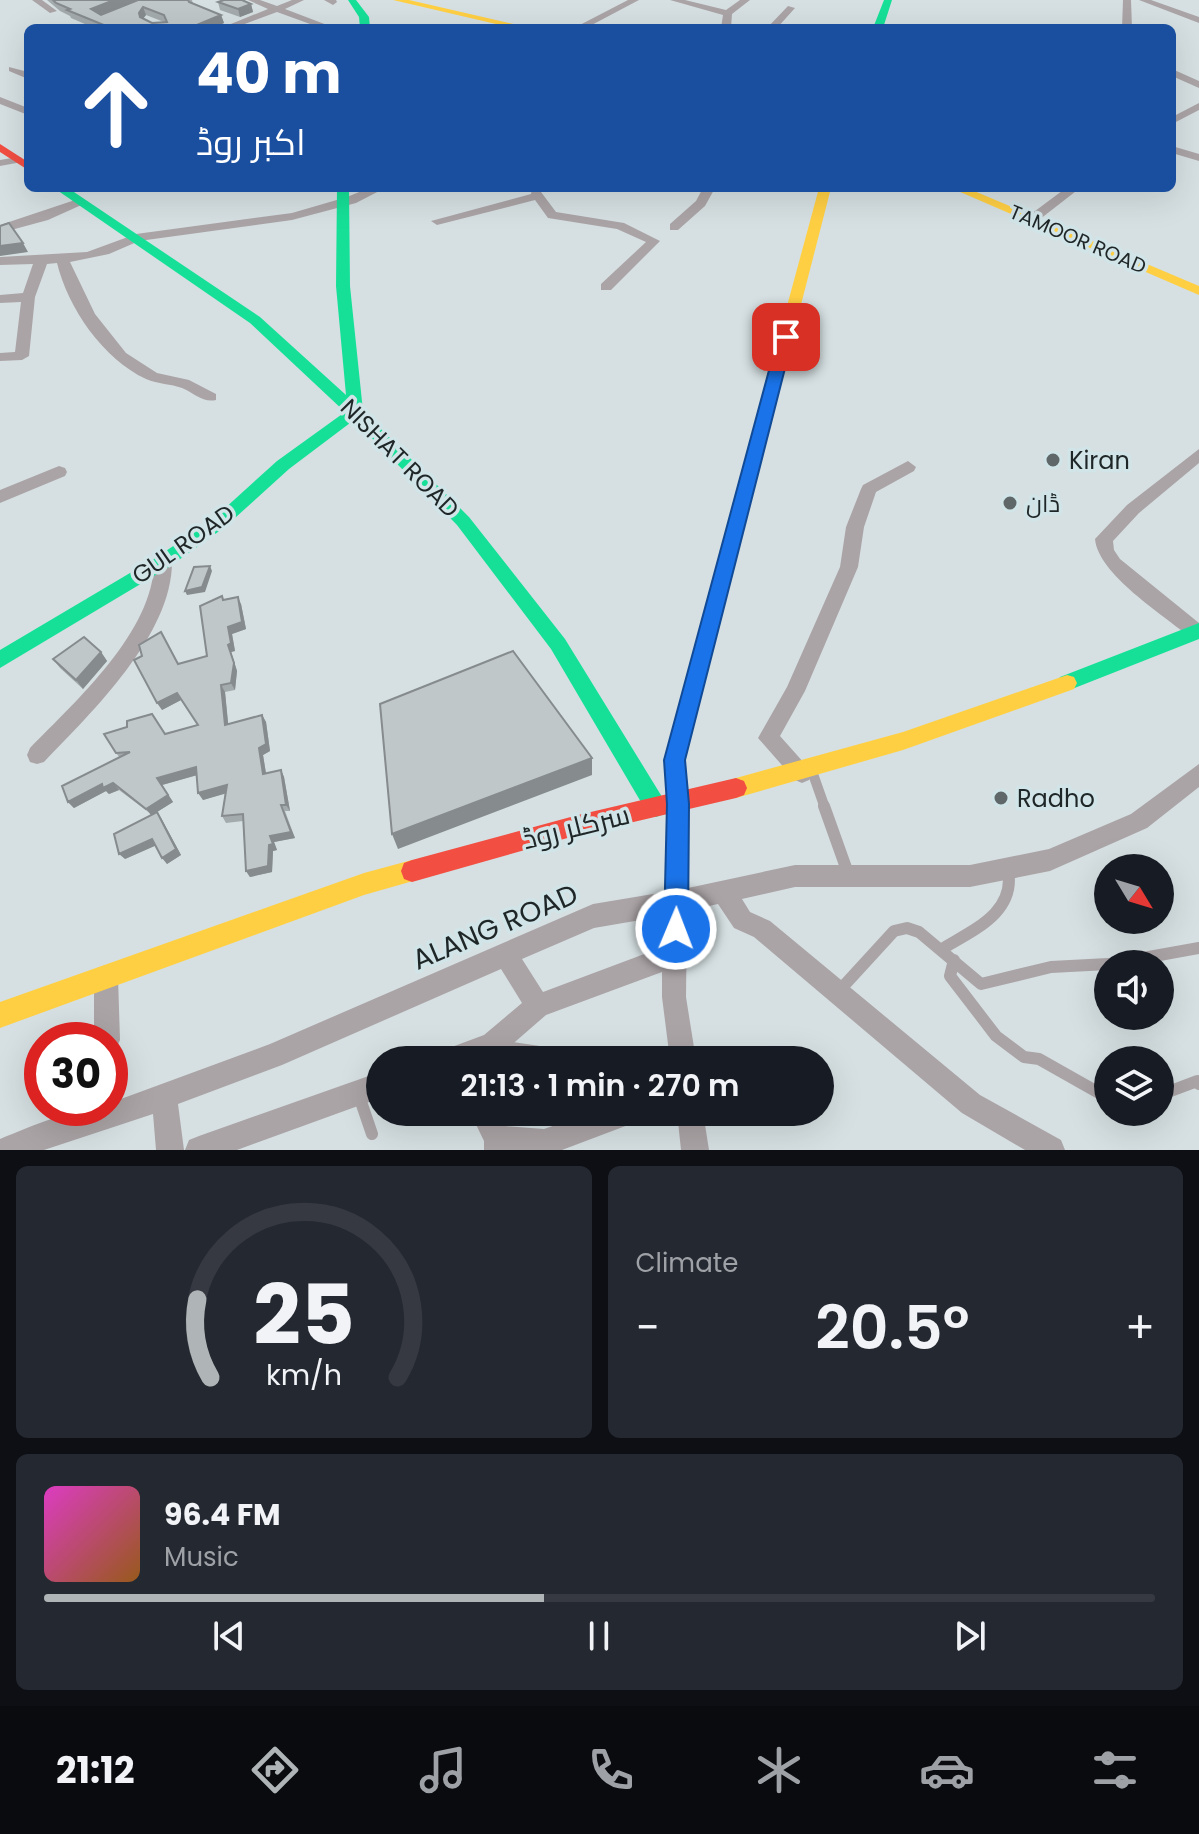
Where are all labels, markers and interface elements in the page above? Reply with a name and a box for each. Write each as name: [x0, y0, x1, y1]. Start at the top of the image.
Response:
text: 40 m: [196, 34, 342, 113]
icon: ahead: [64, 56, 168, 160]
text: اکبر روڈ: [196, 117, 306, 168]
street label: TAMOOR ROAD: [1005, 198, 1151, 280]
pin: [752, 303, 820, 371]
icon: arrive: [764, 315, 808, 359]
street label: NISHAT ROAD: [333, 391, 467, 525]
place label: Kiran: [1069, 444, 1130, 477]
marker: Kiran: [1044, 451, 1062, 469]
place label: ڈان: [1026, 487, 1060, 520]
marker: ڈان: [1001, 494, 1019, 512]
street label: GUL ROAD: [125, 497, 241, 591]
place label: Radho: [1017, 782, 1095, 815]
marker: Radho: [992, 789, 1010, 807]
street label: سرکلر روڈ: [518, 795, 634, 859]
north arrow: [1094, 854, 1174, 934]
map controls: [1094, 854, 1174, 1126]
street label: ALANG ROAD: [406, 875, 584, 979]
position arrow: [634, 887, 718, 971]
button: sound: [1094, 950, 1174, 1030]
speed limit sign: 30: [24, 1022, 128, 1126]
button: layers: [1094, 1046, 1174, 1126]
text: 21:13 · 1 min · 270 m: [461, 1064, 739, 1107]
text: Climate: [636, 1245, 738, 1281]
text: 25: [253, 1257, 355, 1373]
text: 20.5°: [815, 1286, 969, 1370]
text: −: [636, 1297, 660, 1358]
text: +: [1125, 1297, 1155, 1358]
text: km/h: [266, 1355, 342, 1395]
text: 96.4 FM: [164, 1493, 281, 1536]
text: Music: [164, 1539, 239, 1575]
icon: previous: [207, 1614, 251, 1658]
icon: pause: [577, 1614, 621, 1658]
icon: next: [948, 1614, 992, 1658]
icon: directions: [247, 1742, 303, 1798]
icon: music: [415, 1742, 471, 1798]
icon: phone: [583, 1742, 639, 1798]
icon: climate: [751, 1742, 807, 1798]
icon: car: [919, 1742, 975, 1798]
icon: filters: [1087, 1742, 1143, 1798]
text: 21:12: [56, 1745, 134, 1796]

